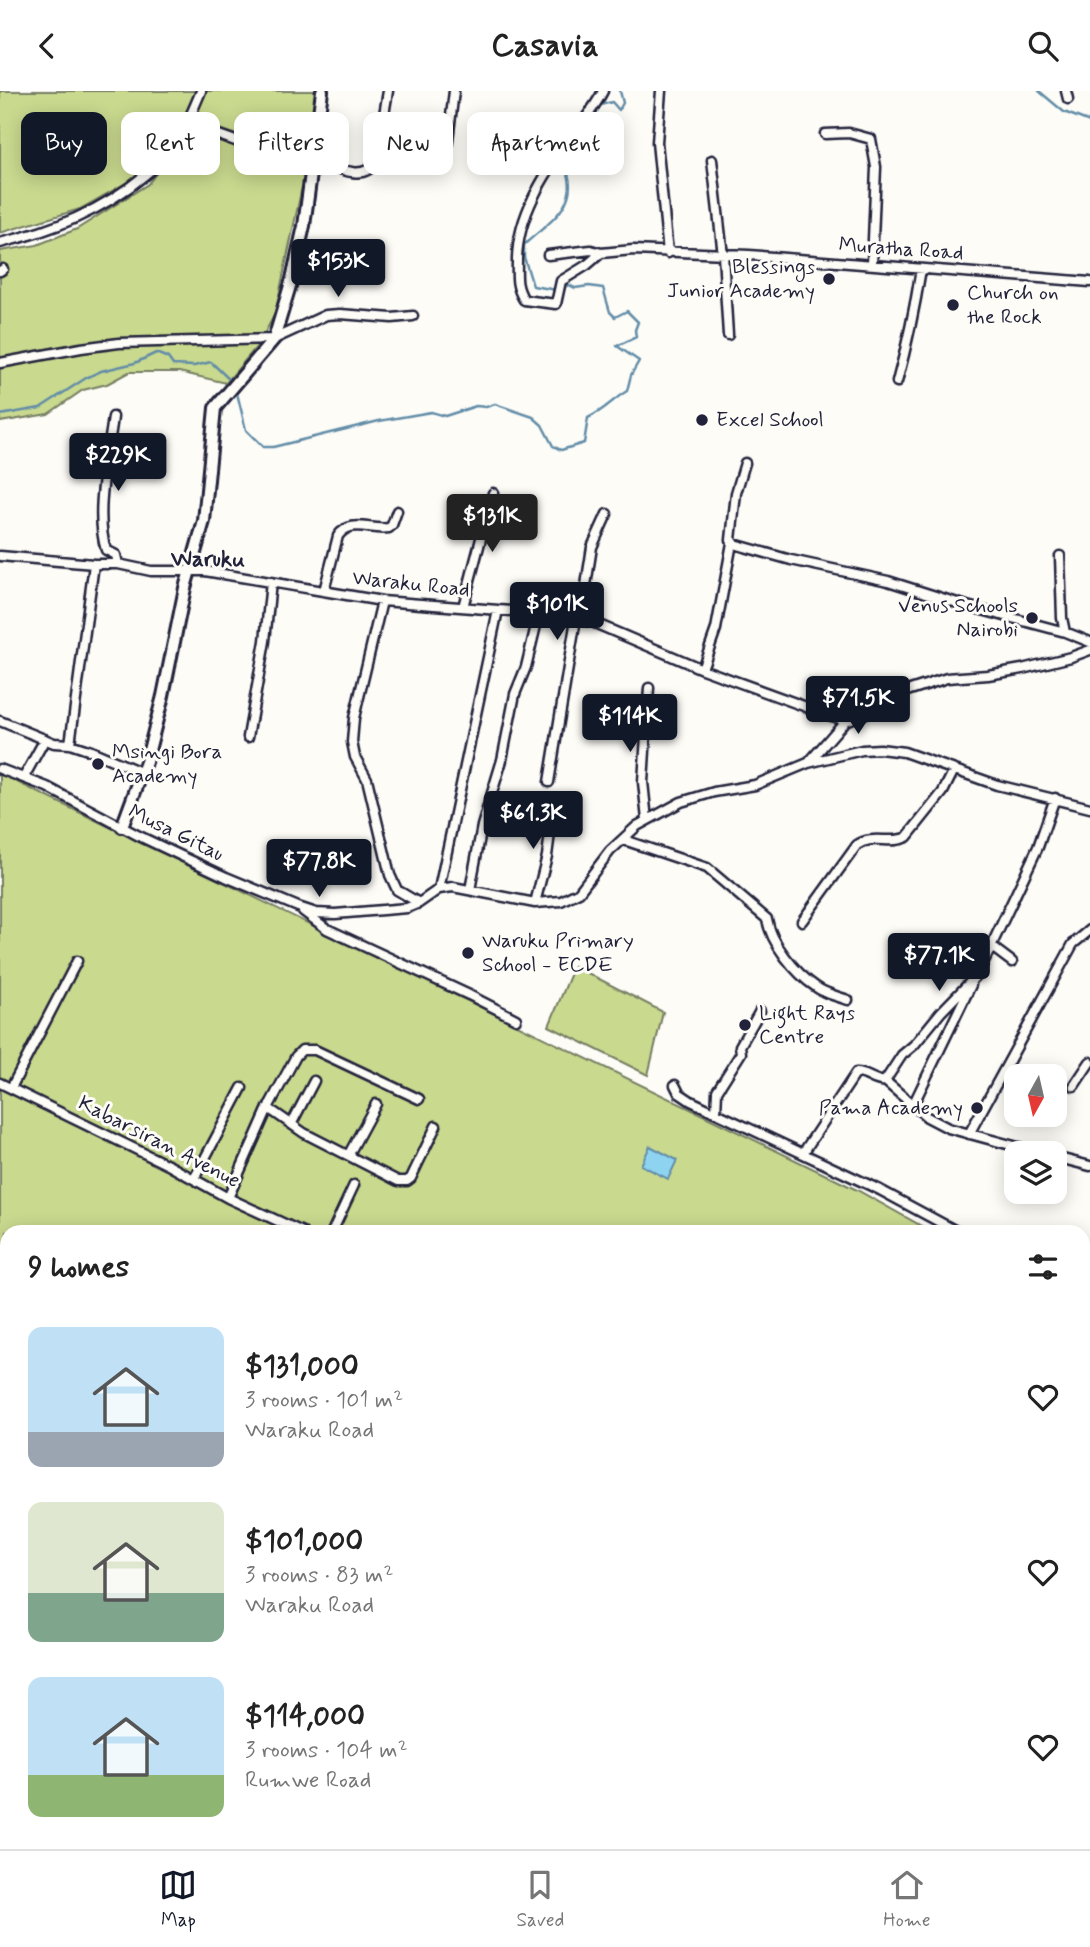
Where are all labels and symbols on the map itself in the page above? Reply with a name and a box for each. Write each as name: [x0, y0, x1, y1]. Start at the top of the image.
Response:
street label: Muratha Road: [838, 231, 964, 267]
pin: $153K: [289, 239, 387, 299]
place label: Blessings Junior Academy: [667, 253, 815, 305]
marker: Blessings Junior Academy: [821, 271, 837, 287]
place label: Church on the Rock: [967, 279, 1059, 331]
marker: Church on the Rock: [945, 297, 961, 313]
place label: Excel School: [716, 406, 824, 434]
marker: Excel School: [694, 412, 710, 428]
pin: $229K: [69, 433, 167, 493]
pin: $131K: [443, 495, 541, 554]
district label: Waruku: [170, 545, 245, 575]
street label: Waraku Road: [351, 564, 471, 604]
pin: $101K: [508, 582, 606, 642]
place label: Venus Schools Nairobi: [898, 592, 1018, 644]
marker: Venus Schools Nairobi: [1024, 610, 1040, 626]
pin: $71.5K: [801, 677, 915, 736]
pin: $114K: [581, 695, 679, 754]
place label: Msingi Bora Academy: [112, 738, 222, 790]
marker: Msingi Bora Academy: [90, 756, 106, 772]
pin: $61.3K: [476, 791, 590, 851]
street label: Musa Gitau: [124, 798, 228, 868]
pin: $77.8K: [262, 839, 376, 899]
place label: Waruku Primary School - ECDE: [482, 927, 634, 979]
pin: $77.1K: [882, 933, 996, 993]
marker: Waruku Primary School - ECDE: [460, 945, 476, 961]
place label: Light Rays Centre: [759, 999, 855, 1051]
marker: Light Rays Centre: [737, 1017, 753, 1033]
north arrow: [1004, 1064, 1068, 1127]
street label: Kabarsiran Avenue: [73, 1089, 245, 1195]
place label: Pama Academy: [819, 1094, 963, 1122]
marker: Pama Academy: [969, 1100, 985, 1116]

